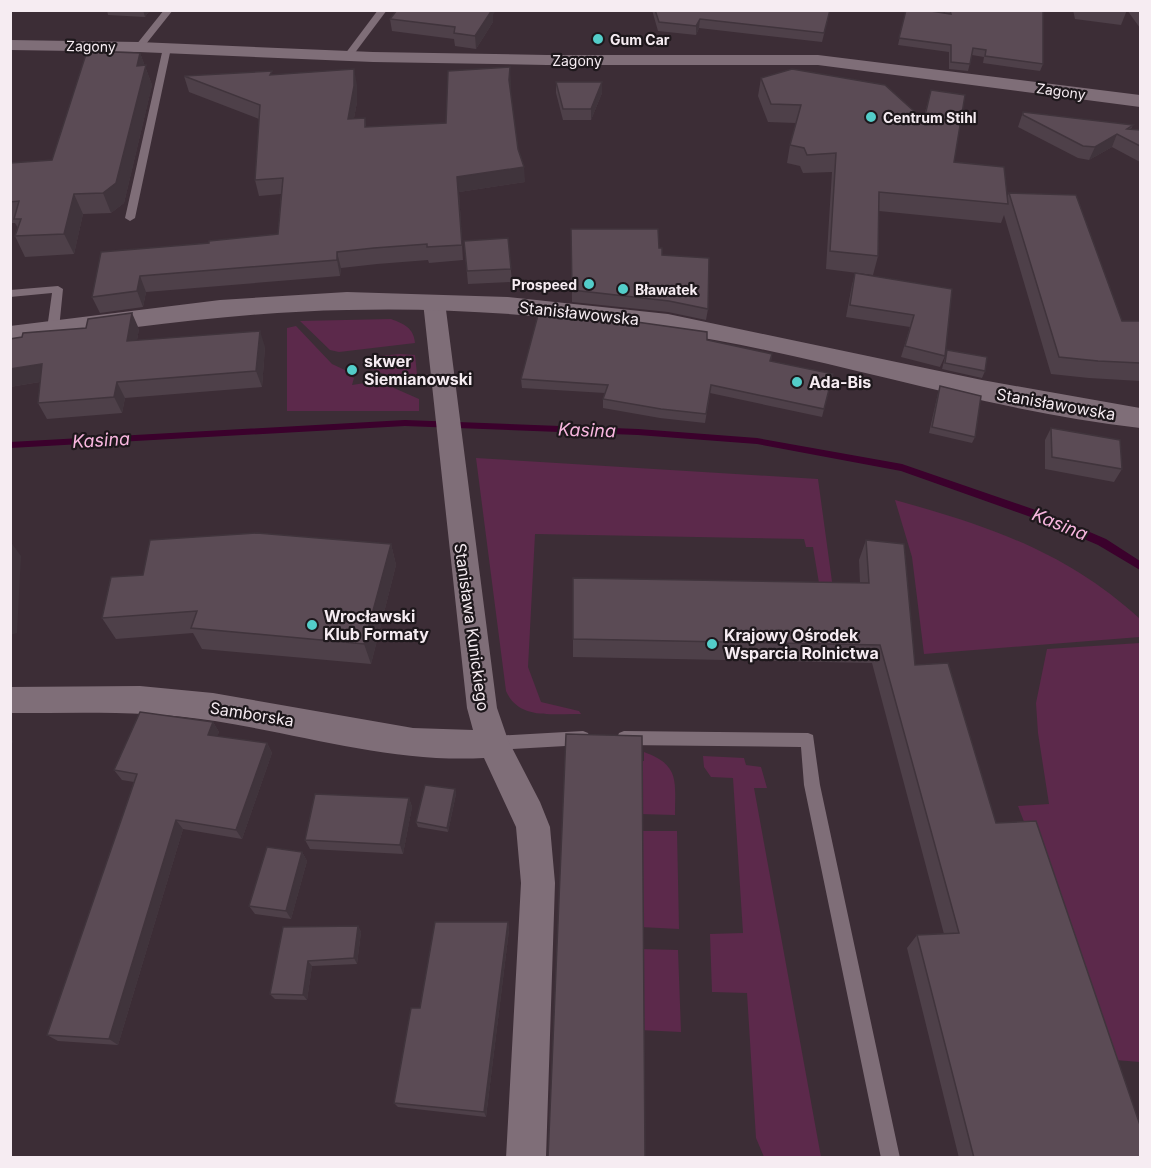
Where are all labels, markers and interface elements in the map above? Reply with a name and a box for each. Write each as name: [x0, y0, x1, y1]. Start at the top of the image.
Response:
place label: Gum Car: [610, 31, 670, 48]
marker: Gum Car: [591, 32, 605, 46]
street label: Zagony: [66, 37, 116, 55]
street label: Zagony: [552, 52, 602, 69]
street label: Zagony: [1035, 79, 1087, 103]
place label: Centrum Stihl: [883, 109, 977, 126]
marker: Centrum Stihl: [864, 110, 878, 124]
place label: Prospeed: [512, 276, 577, 293]
marker: Prospeed: [582, 277, 596, 291]
place label: Bławatek: [635, 281, 699, 298]
marker: Bławatek: [616, 282, 630, 296]
street label: Stanisławowska: [518, 297, 640, 329]
place label: skwer Siemianowski: [364, 351, 472, 389]
marker: skwer Siemianowski: [345, 363, 359, 377]
place label: Ada-Bis: [809, 372, 871, 392]
marker: Ada-Bis: [790, 375, 804, 389]
street label: Stanisławowska: [995, 384, 1117, 424]
water label: Kasina: [558, 418, 616, 442]
water label: Kasina: [71, 428, 131, 452]
water label: Kasina: [1029, 503, 1091, 545]
street label: Stanisława Kunickiego: [450, 542, 494, 712]
place label: Wrocławski Klub Formaty: [324, 606, 429, 644]
marker: Wrocławski Klub Formaty: [305, 618, 319, 632]
place label: Krajowy Ośrodek Wsparcia Rolnictwa: [724, 625, 879, 663]
marker: Krajowy Ośrodek Wsparcia Rolnictwa: [705, 637, 719, 651]
street label: Samborska: [209, 697, 295, 731]

